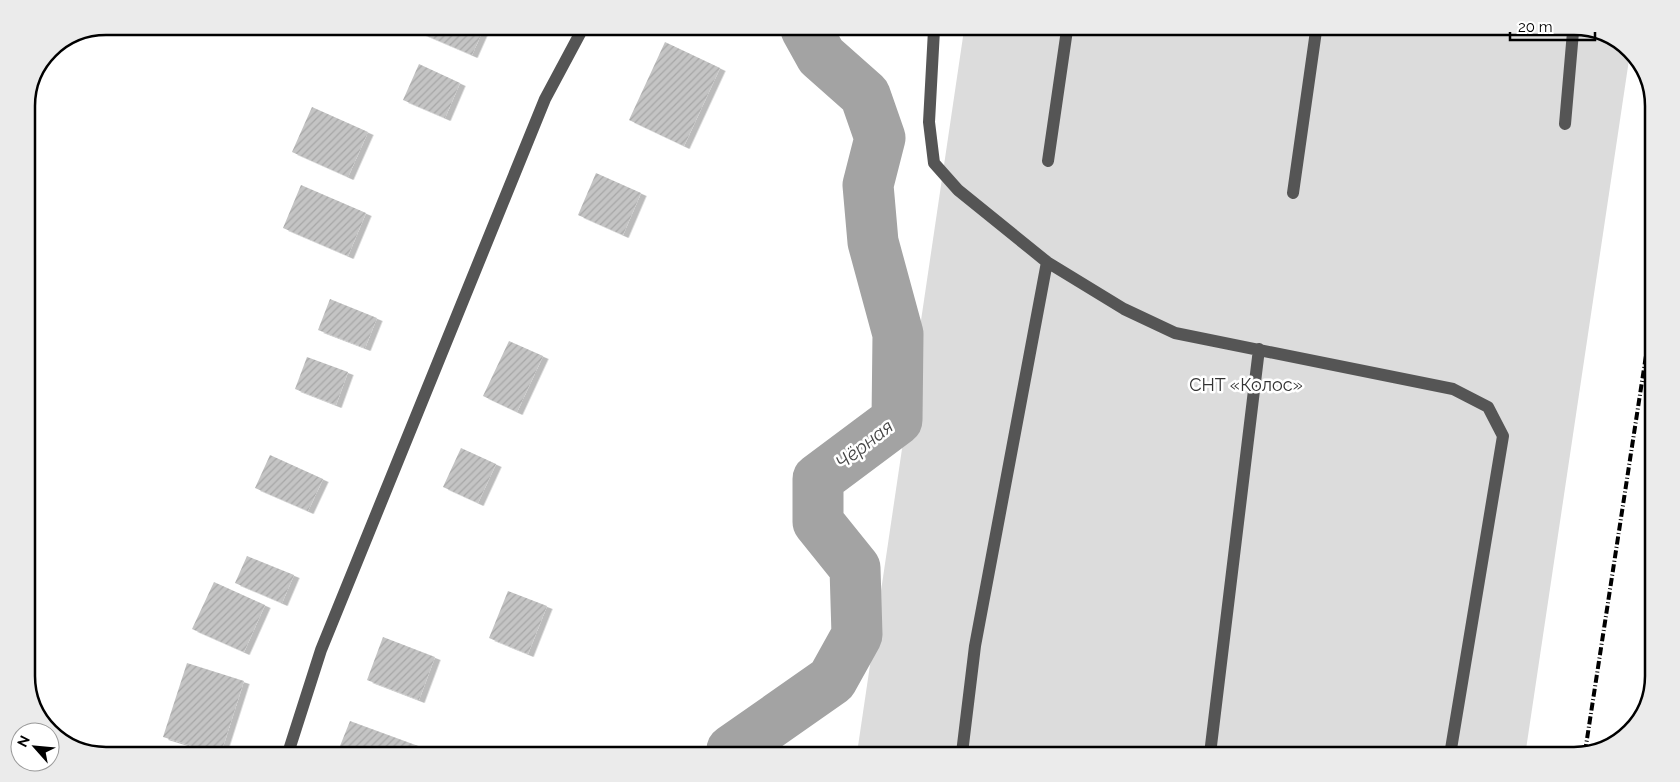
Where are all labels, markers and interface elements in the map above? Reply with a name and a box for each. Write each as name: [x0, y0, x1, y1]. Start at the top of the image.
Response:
scale bar: [1510, 10, 1595, 42]
text: 20 m: [1518, 18, 1553, 36]
park label: СНТ «Колос»: [1189, 374, 1303, 395]
water label: Чёрная: [831, 415, 897, 473]
north arrow: [10, 722, 60, 772]
text: N: [14, 733, 33, 749]

